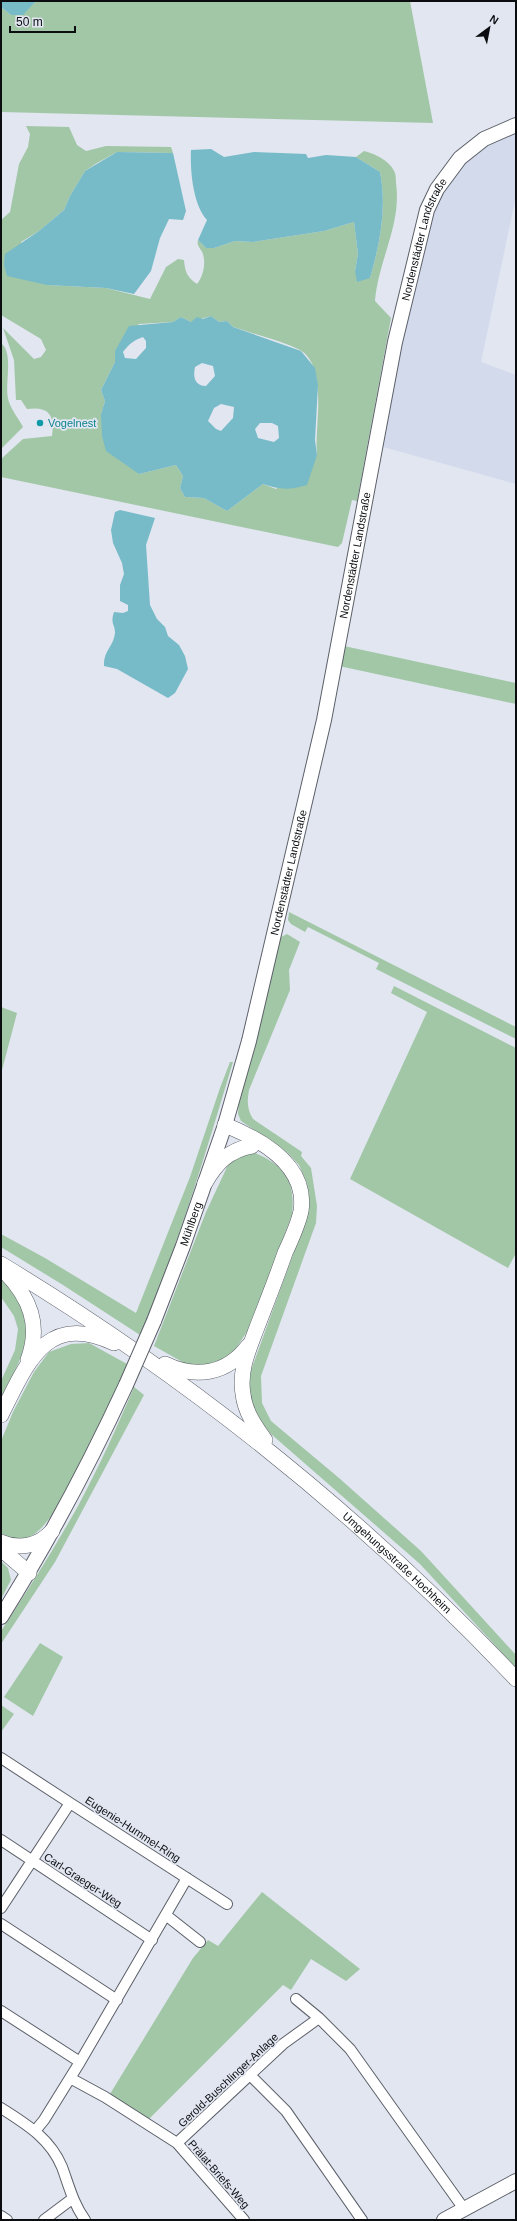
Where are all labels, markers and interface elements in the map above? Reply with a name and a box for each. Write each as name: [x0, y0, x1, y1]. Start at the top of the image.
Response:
scale bar: [10, 8, 75, 34]
north arrow: [469, 8, 509, 48]
text: N: [488, 12, 501, 27]
text: 50 m: [16, 15, 43, 29]
street label: Nordenstädter Landstraße: [399, 176, 449, 302]
place label: Vogelnest: [48, 417, 96, 429]
marker: Vogelnest: [35, 418, 45, 428]
street label: Nordenstädter Landstraße: [337, 491, 373, 620]
street label: Nordenstädter Landstraße: [268, 808, 309, 936]
street label: Mühlberg: [178, 1200, 204, 1247]
street label: Umgehungsstraße Hochheim: [340, 1510, 454, 1616]
street label: Eugenie-Hummel-Ring: [83, 1794, 183, 1864]
street label: Carl-Graeger-Weg: [42, 1850, 124, 1910]
street label: Gerold-Buschlinger-Anlage: [176, 2031, 280, 2129]
street label: Prälat-Briefs-Weg: [186, 2137, 252, 2211]

